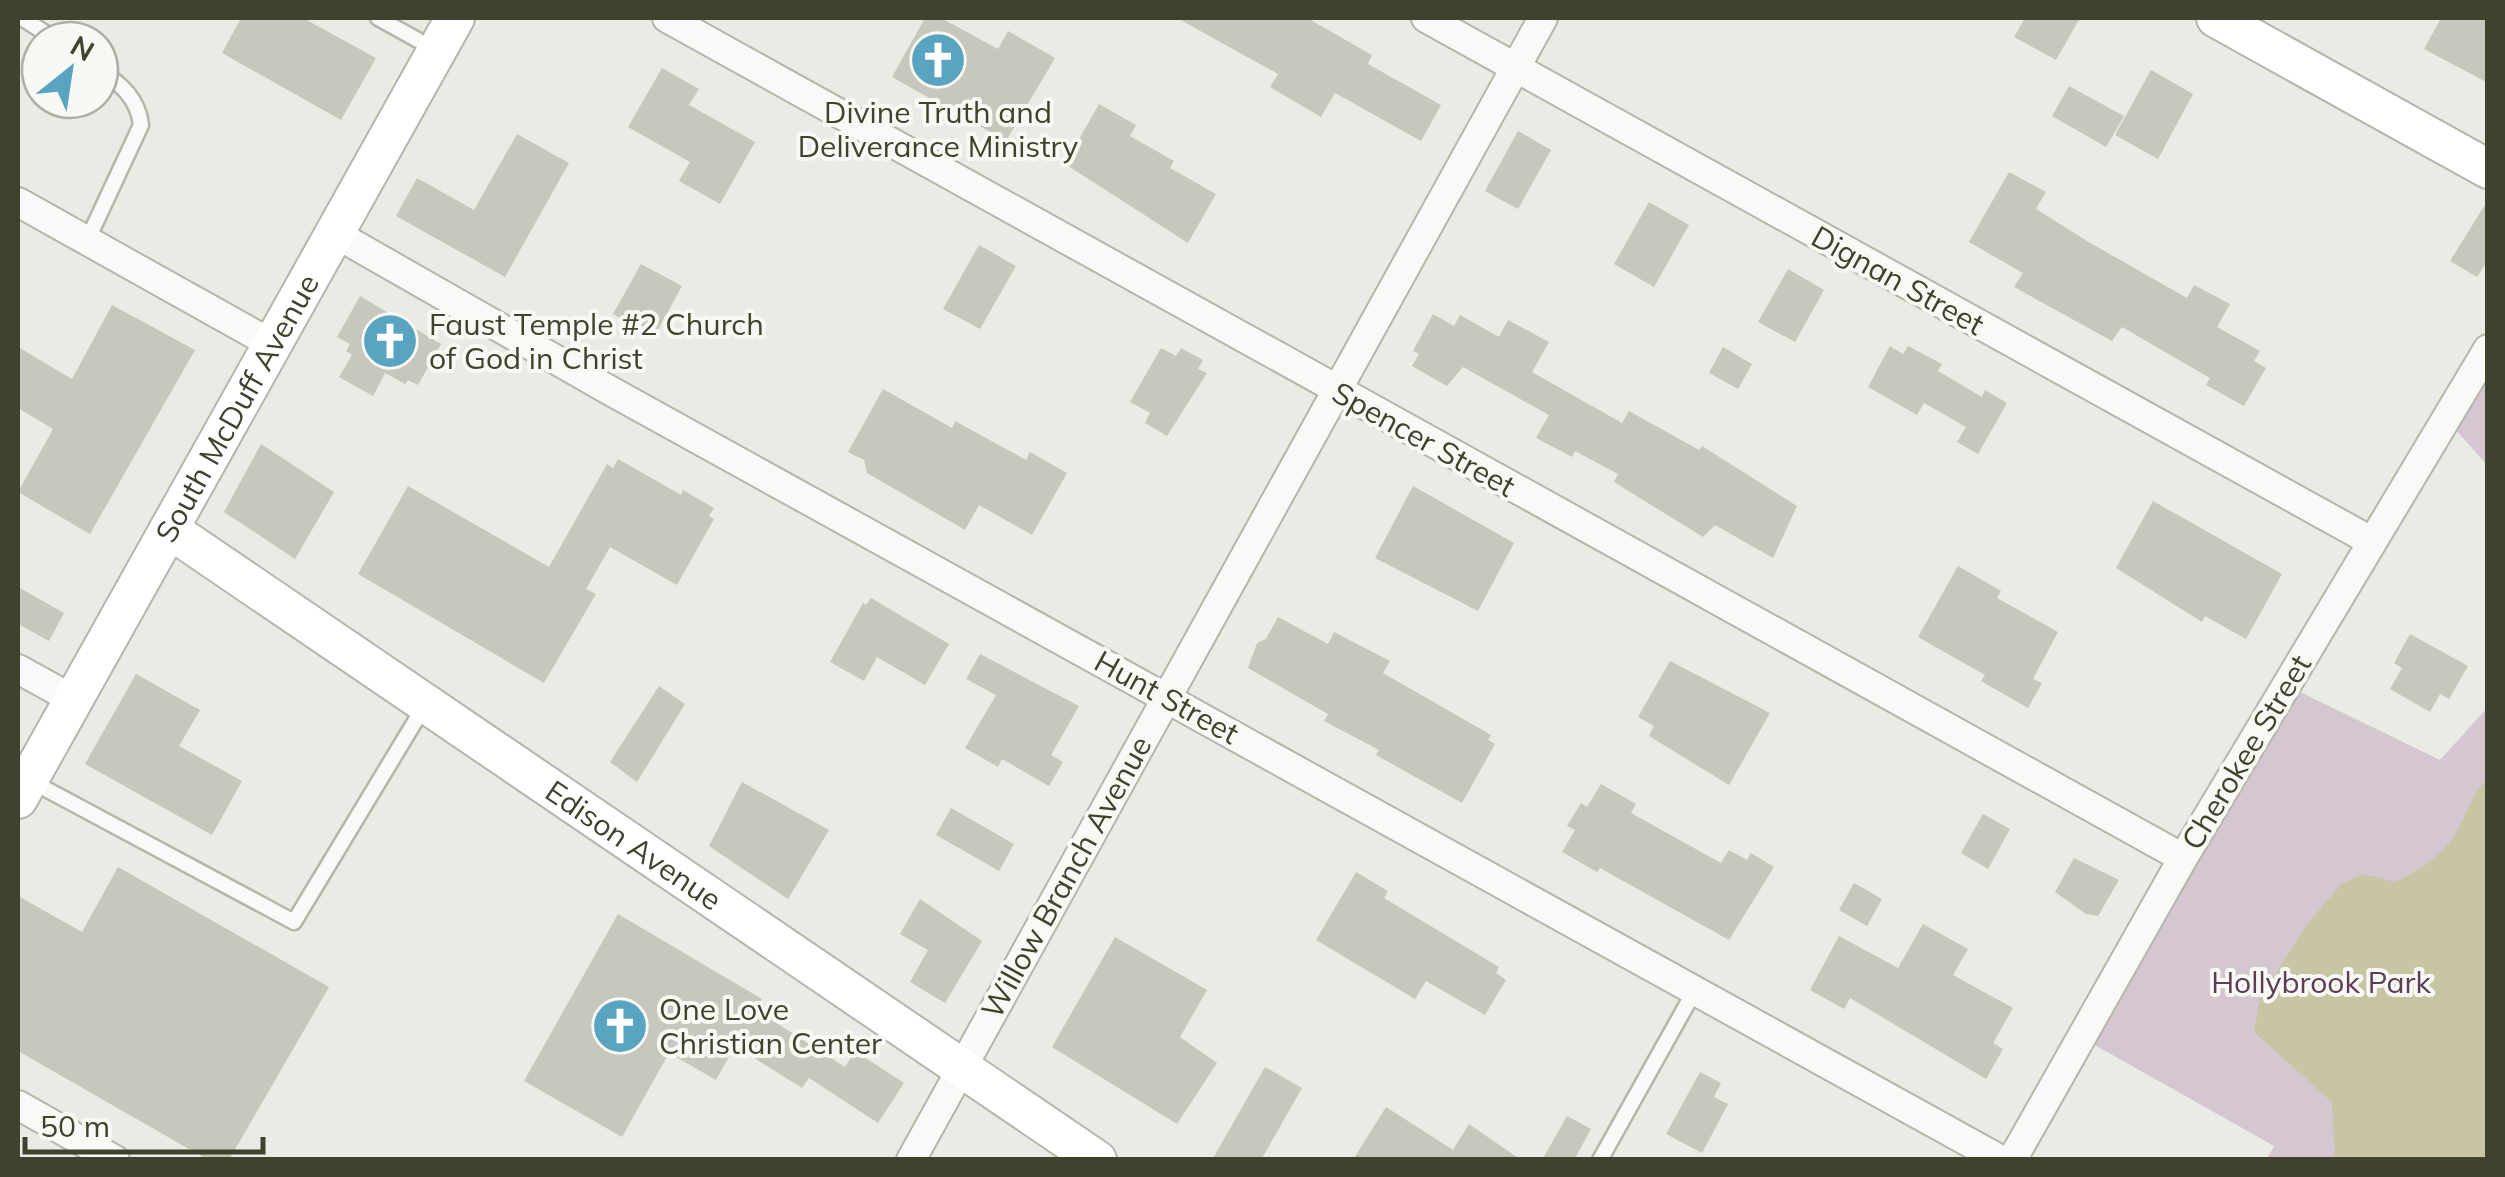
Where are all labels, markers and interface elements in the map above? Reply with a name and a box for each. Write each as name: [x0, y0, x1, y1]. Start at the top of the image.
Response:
north arrow: [20, 20, 120, 120]
text: N: [65, 27, 101, 68]
church icon: Divine Truth and Deliverance Ministry: [908, 30, 968, 90]
place label: Divine Truth and Deliverance Ministry: [798, 93, 1078, 165]
street label: Dignan Street: [1805, 217, 1991, 343]
street label: South McDuff Avenue: [147, 267, 327, 549]
place label: Faust Temple #2 Church of God in Christ: [429, 305, 764, 377]
church icon: Faust Temple #2 Church of God in Christ: [360, 311, 420, 371]
street label: Spencer Street: [1326, 373, 1522, 505]
street label: Hunt Street: [1088, 642, 1246, 752]
street label: Cherokee Street: [2173, 648, 2319, 856]
street label: Willow Branch Avenue: [973, 729, 1159, 1025]
street label: Edison Avenue: [538, 772, 729, 918]
park label: Hollybrook Park: [2211, 963, 2431, 1001]
place label: One Love Christian Center: [659, 990, 882, 1062]
church icon: One Love Christian Center: [590, 996, 650, 1056]
scale bar: [25, 1092, 262, 1154]
text: 50 m: [40, 1107, 110, 1145]

